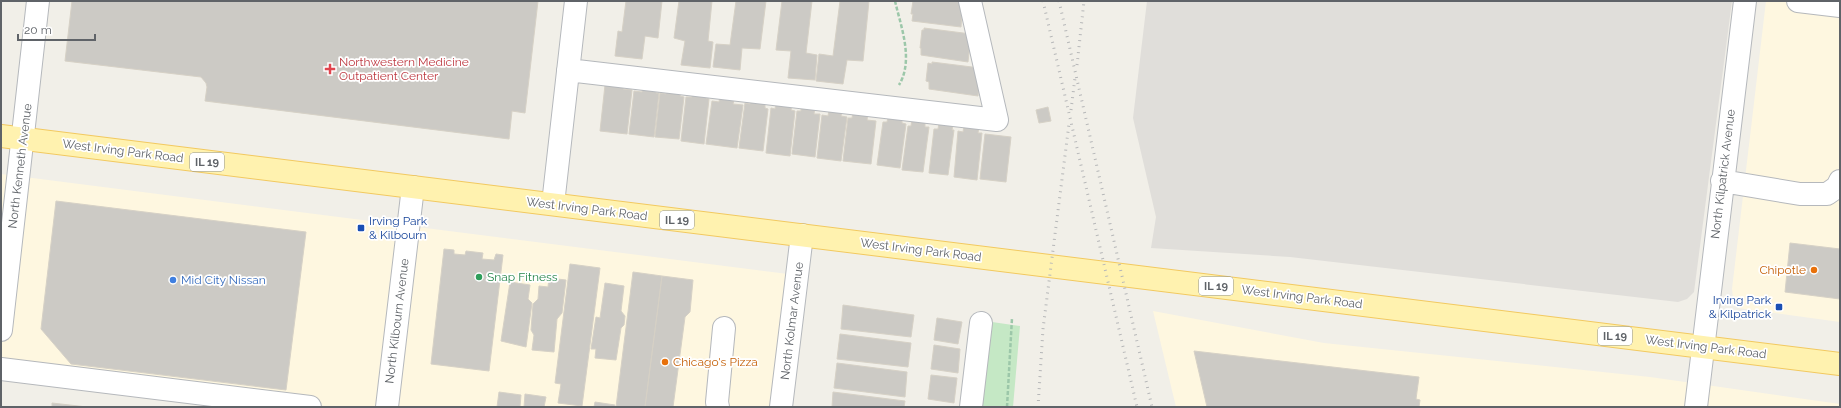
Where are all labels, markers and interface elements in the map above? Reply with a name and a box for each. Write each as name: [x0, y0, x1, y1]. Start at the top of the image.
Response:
scale bar: [18, 16, 95, 42]
text: 20 m: [24, 23, 52, 37]
place label: Northwestern Medicine Outpatient Center: [339, 55, 469, 83]
marker: Northwestern Medicine Outpatient Center: [324, 63, 336, 75]
street label: North Kenneth Avenue: [5, 103, 35, 229]
street label: North Kilpatrick Avenue: [1708, 108, 1738, 240]
street label: West Irving Park Road: [62, 137, 184, 165]
road number: IL 19: [190, 153, 224, 171]
street label: West Irving Park Road: [526, 195, 648, 223]
road number: IL 19: [660, 211, 694, 229]
place label: Irving Park & Kilbourn: [369, 214, 428, 242]
marker: Irving Park & Kilbourn: [356, 223, 366, 233]
street label: West Irving Park Road: [860, 236, 982, 264]
street label: North Kilbourn Avenue: [382, 258, 412, 384]
street label: North Kolmar Avenue: [778, 261, 806, 381]
place label: Chipotle: [1759, 263, 1806, 277]
marker: Chipotle: [1809, 265, 1819, 275]
place label: Snap Fitness: [487, 270, 558, 284]
marker: Snap Fitness: [474, 272, 484, 282]
place label: Mid City Nissan: [181, 273, 266, 287]
marker: Mid City Nissan: [168, 275, 178, 285]
road number: IL 19: [1199, 277, 1233, 295]
street label: West Irving Park Road: [1241, 283, 1363, 311]
place label: Irving Park & Kilpatrick: [1709, 293, 1772, 321]
marker: Irving Park & Kilpatrick: [1774, 302, 1784, 312]
road number: IL 19: [1598, 327, 1632, 345]
street label: West Irving Park Road: [1645, 333, 1767, 361]
place label: Chicago's Pizza: [673, 355, 758, 369]
marker: Chicago's Pizza: [660, 357, 670, 367]

